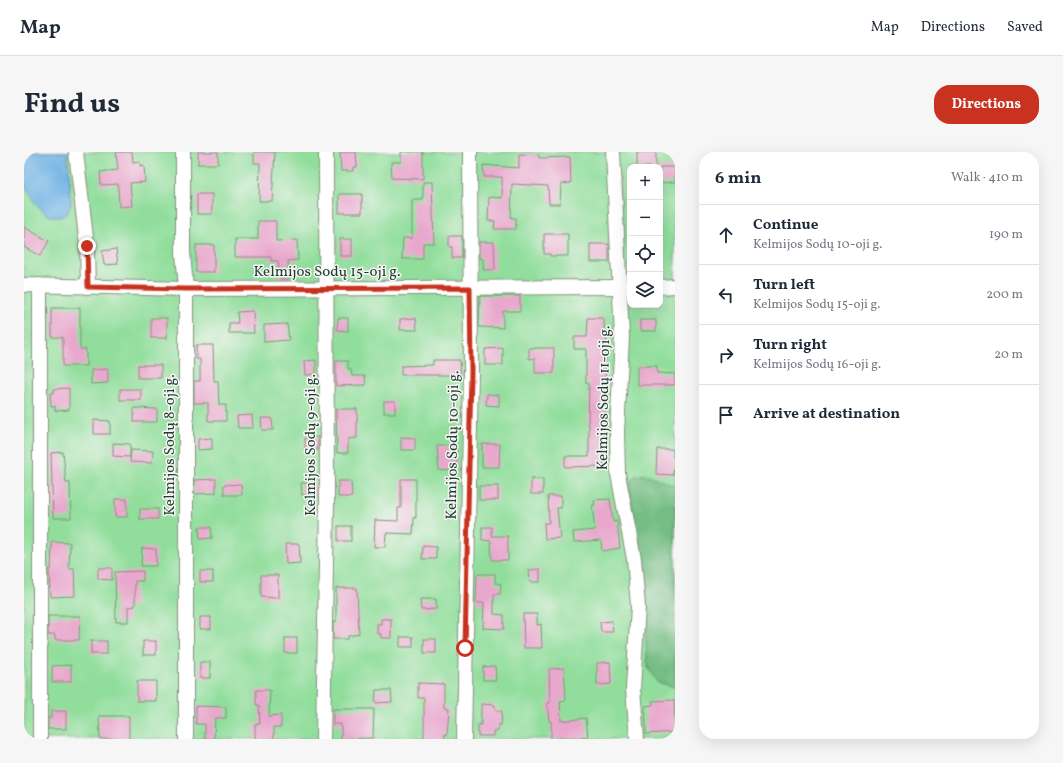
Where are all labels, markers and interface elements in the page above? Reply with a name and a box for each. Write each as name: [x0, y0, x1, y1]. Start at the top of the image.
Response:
text: Map: [20, 15, 61, 41]
text: Map: [871, 18, 899, 37]
text: Directions: [921, 18, 985, 37]
text: Saved: [1007, 18, 1043, 37]
text: Find us: [24, 85, 120, 124]
button: Directions: [934, 85, 1039, 124]
map controls: [627, 164, 663, 308]
button: +: [627, 164, 663, 200]
text: 6 min: [715, 167, 761, 190]
text: Walk · 410 m: [951, 169, 1023, 187]
button: −: [627, 200, 663, 236]
text: Continue: [753, 215, 818, 236]
icon: ahead: [715, 224, 737, 246]
text: 190 m: [989, 226, 1023, 244]
button: locate: [627, 236, 663, 272]
text: Kelmijos Sodų 10-oji g.: [753, 236, 882, 254]
route end: [78, 237, 96, 255]
street label: Kelmijos Sodų 15-oji g.: [254, 262, 400, 283]
button: layers: [627, 272, 663, 308]
text: Turn left: [753, 275, 815, 296]
icon: left: [715, 284, 737, 306]
text: 200 m: [986, 286, 1023, 304]
text: Kelmijos Sodų 15-oji g.: [753, 296, 880, 314]
street label: Kelmijos Sodų 11-oji g.: [593, 325, 616, 471]
text: Turn right: [753, 335, 827, 356]
icon: right: [715, 344, 737, 366]
text: 20 m: [994, 346, 1023, 364]
text: Kelmijos Sodų 16-oji g.: [753, 356, 881, 374]
street label: Kelmijos Sodų 10-oji g.: [442, 370, 465, 520]
street label: Kelmijos Sodų 8-oji g.: [160, 374, 181, 516]
street label: Kelmijos Sodų 9-oji g.: [301, 374, 322, 516]
icon: arrive: [715, 404, 737, 426]
text: Arrive at destination: [753, 404, 900, 425]
route start: [456, 639, 474, 657]

